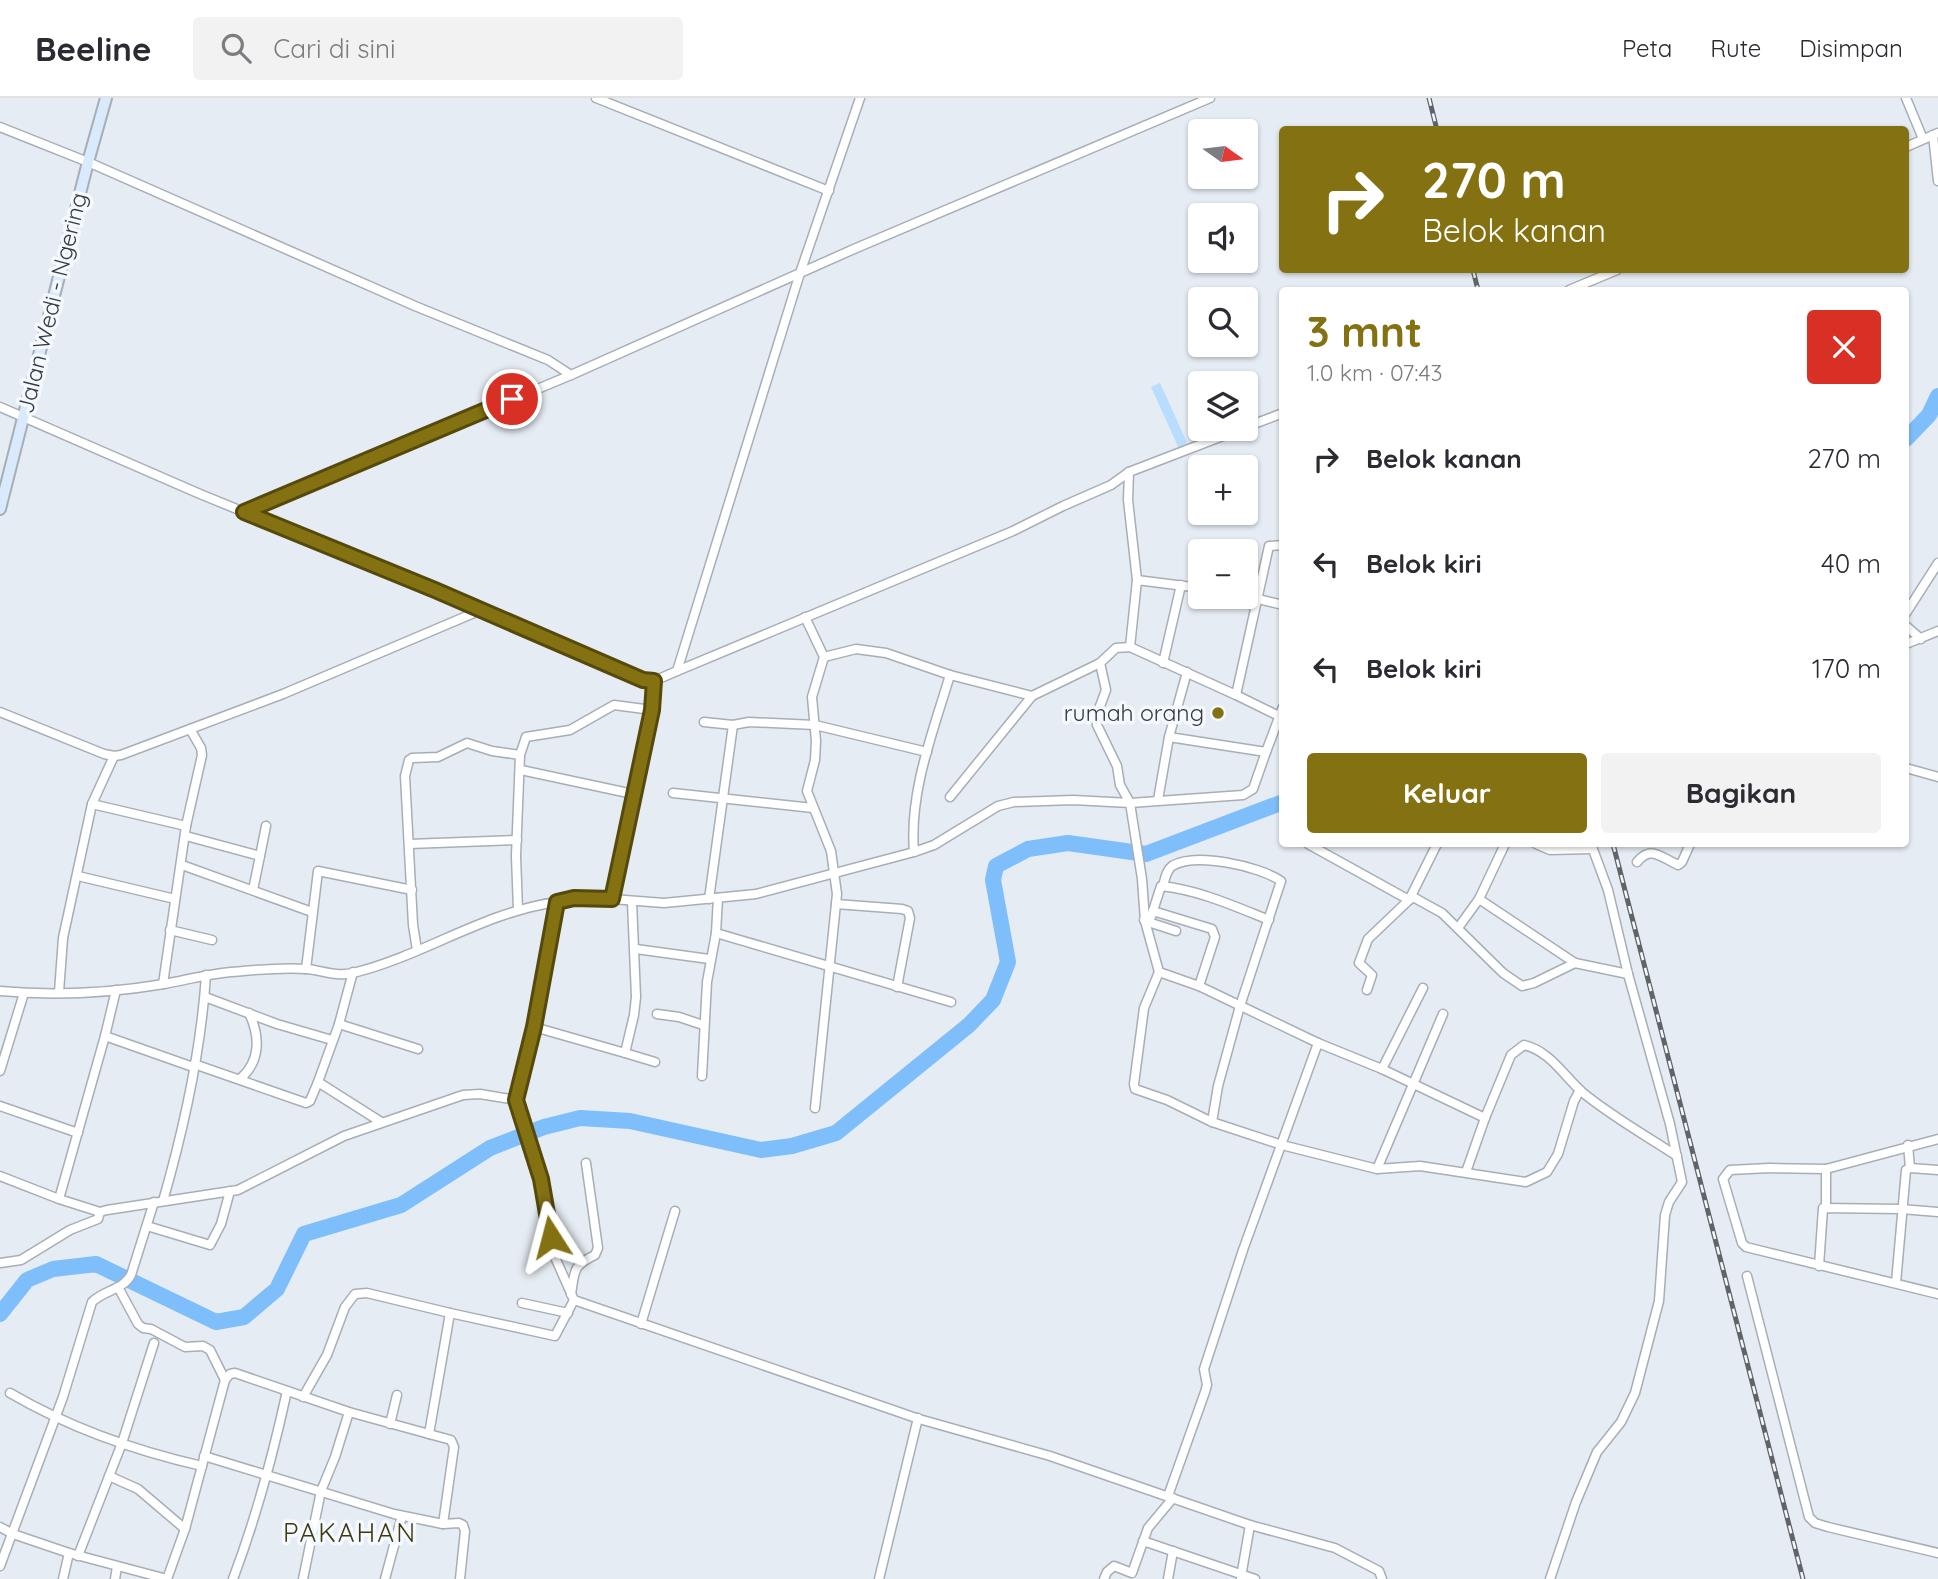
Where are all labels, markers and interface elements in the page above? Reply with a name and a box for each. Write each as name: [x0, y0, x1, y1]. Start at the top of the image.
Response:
search box: [193, 17, 683, 80]
text: Beeline: [35, 28, 151, 69]
icon: search: [217, 29, 255, 67]
text: Cari di sini: [273, 32, 396, 65]
text: Peta: [1622, 33, 1672, 63]
text: Rute: [1710, 33, 1761, 63]
text: Disimpan: [1799, 33, 1903, 63]
north arrow: [1188, 119, 1258, 189]
map controls: [1188, 119, 1258, 609]
text: 270 m: [1422, 149, 1566, 210]
icon: right: [1307, 154, 1398, 245]
street label: Jalan Wedi - Ngering: [10, 190, 93, 416]
button: sound: [1188, 203, 1258, 273]
text: Belok kanan: [1422, 210, 1606, 250]
button: search: [1188, 287, 1258, 357]
text: 3 mnt: [1307, 305, 1422, 358]
button: close: [1807, 310, 1881, 384]
text: 1.0 km · 07:43: [1307, 358, 1443, 387]
pin: [482, 369, 542, 429]
button: layers: [1188, 371, 1258, 441]
icon: arrive: [493, 380, 531, 418]
icon: right: [1307, 440, 1345, 478]
text: Belok kanan: [1366, 442, 1522, 475]
text: 270 m: [1807, 442, 1881, 475]
button: +: [1188, 455, 1258, 525]
button: −: [1188, 539, 1258, 609]
icon: left: [1307, 545, 1345, 583]
text: Belok kiri: [1366, 547, 1482, 580]
text: 40 m: [1821, 547, 1881, 580]
icon: left: [1307, 650, 1345, 688]
text: Belok kiri: [1366, 652, 1482, 685]
text: 170 m: [1812, 652, 1881, 685]
place label: rumah orang: [1064, 698, 1204, 727]
marker: rumah orang: [1210, 705, 1226, 721]
button: Keluar: [1307, 753, 1587, 833]
button: Bagikan: [1601, 753, 1881, 833]
position arrow: [514, 1200, 588, 1274]
district label: PAKAHAN: [283, 1516, 417, 1549]

